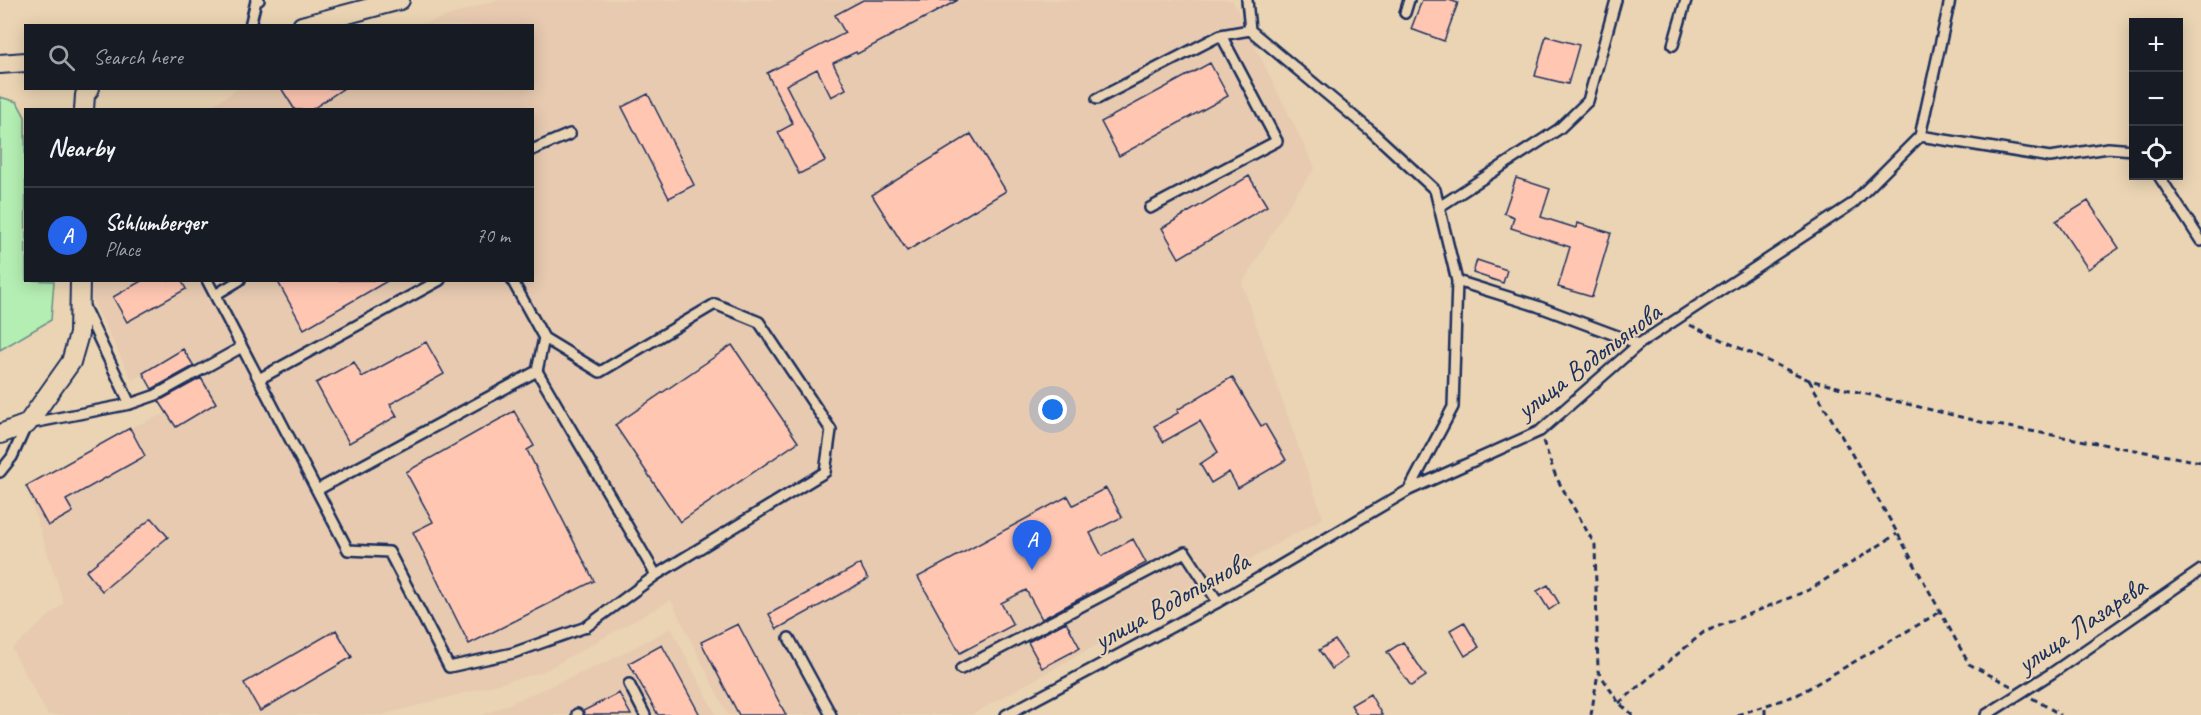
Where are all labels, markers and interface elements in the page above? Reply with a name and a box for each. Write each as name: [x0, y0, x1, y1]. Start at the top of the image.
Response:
map controls: [2129, 18, 2183, 180]
button: +: [2129, 18, 2183, 72]
search box: [24, 24, 534, 90]
icon: search: [45, 41, 78, 74]
text: Search here: [93, 43, 183, 71]
button: −: [2129, 72, 2183, 126]
button: locate: [2129, 126, 2183, 180]
text: Nearby: [48, 131, 113, 164]
text: Schlumberger: [105, 209, 207, 237]
text: A: [62, 223, 73, 248]
text: 70 m: [476, 223, 510, 248]
text: Place: [105, 237, 140, 262]
street label: улица Водопьянова: [1507, 293, 1669, 428]
your location: [1038, 395, 1067, 424]
pin: A: [1012, 520, 1052, 570]
street label: улица Водопьянова: [1085, 542, 1257, 659]
street label: улица Лазарева: [2008, 567, 2154, 682]

